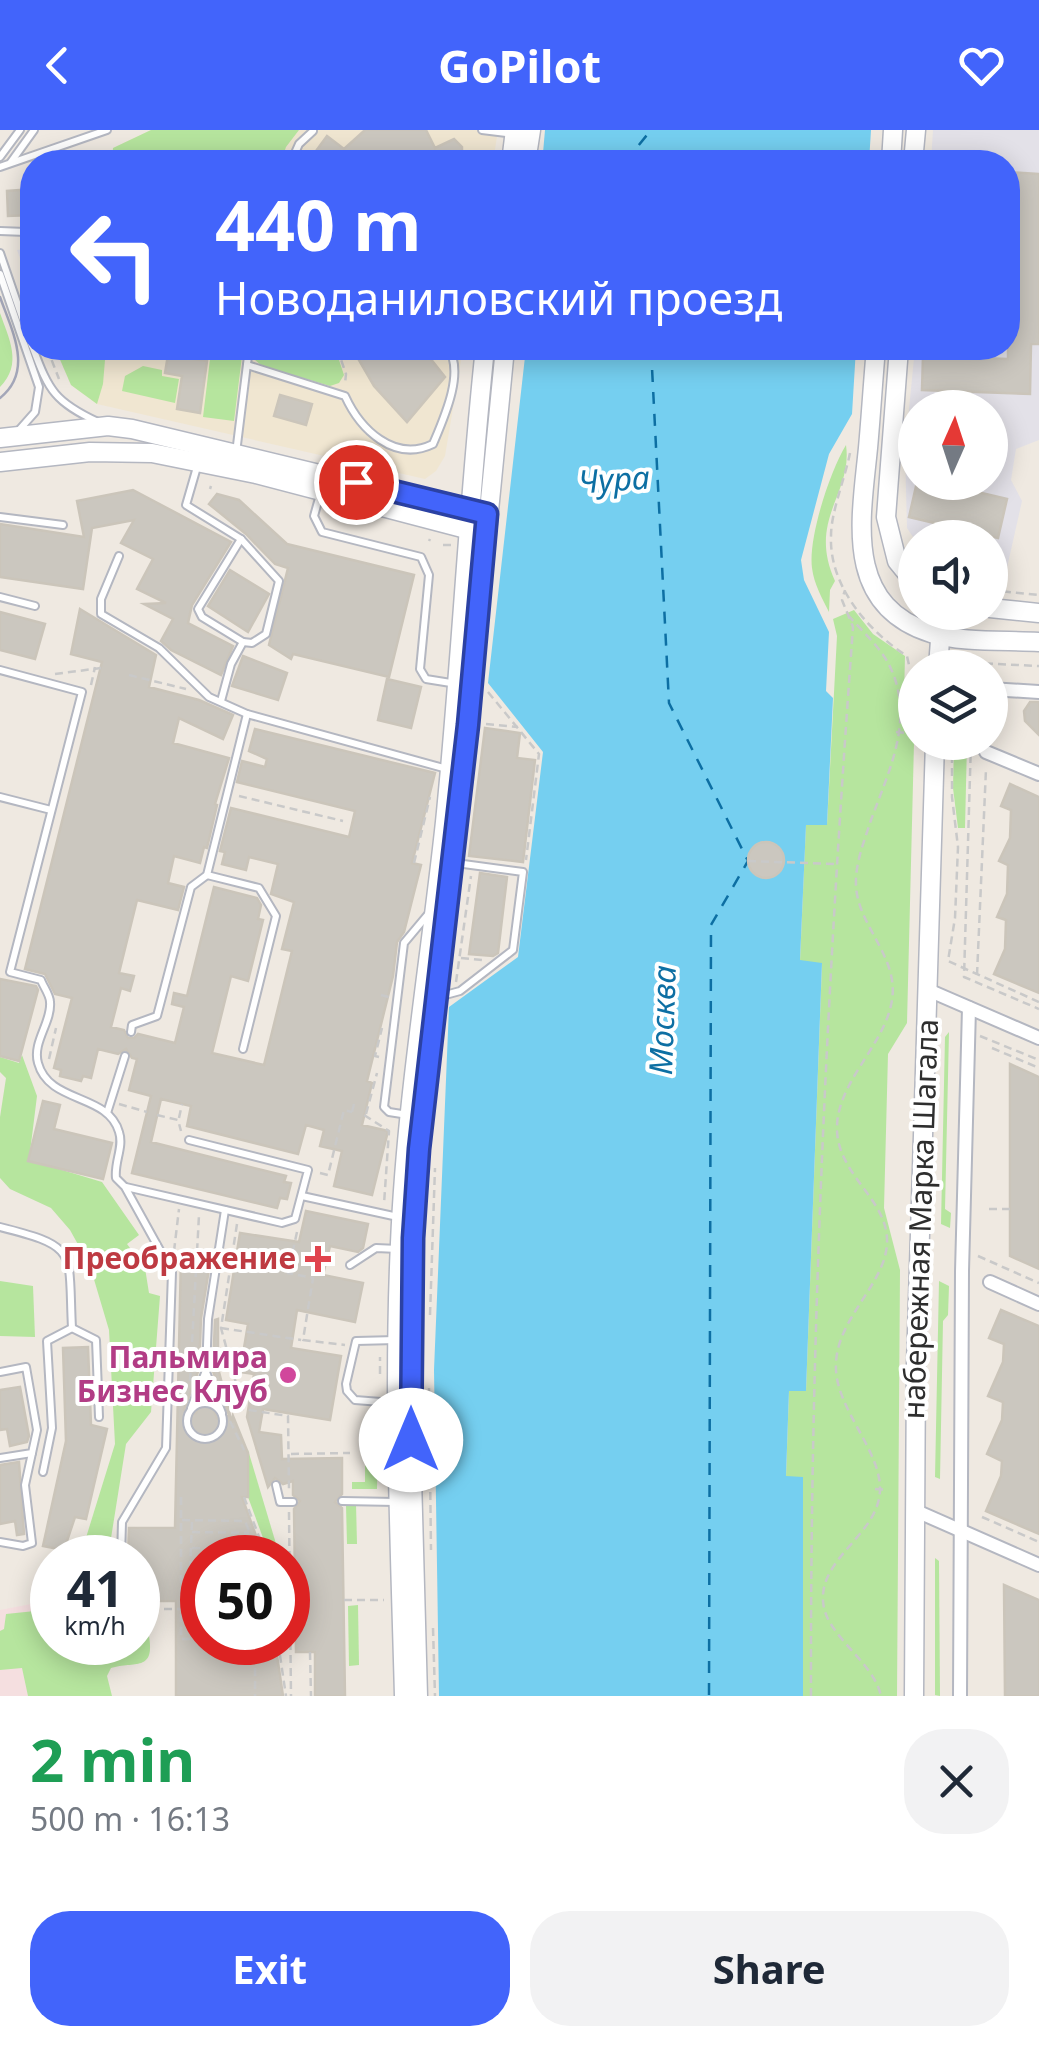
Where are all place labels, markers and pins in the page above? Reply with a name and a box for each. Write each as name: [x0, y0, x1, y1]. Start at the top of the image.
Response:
pin: [314, 440, 399, 525]
place label: Преображение: [63, 1237, 296, 1278]
marker: Преображение: [305, 1246, 331, 1272]
place label: Пальмира Бизнес Клуб: [77, 1336, 268, 1411]
marker: Пальмира Бизнес Клуб: [277, 1364, 299, 1386]

